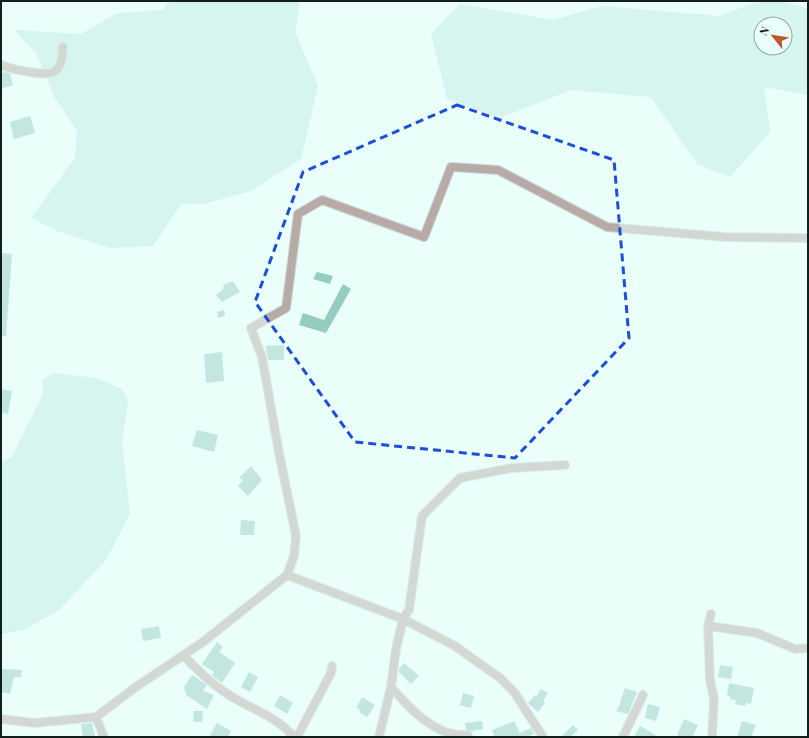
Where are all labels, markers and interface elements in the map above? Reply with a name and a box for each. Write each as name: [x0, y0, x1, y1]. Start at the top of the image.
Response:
north arrow: [753, 16, 793, 56]
text: N: [755, 24, 772, 38]

